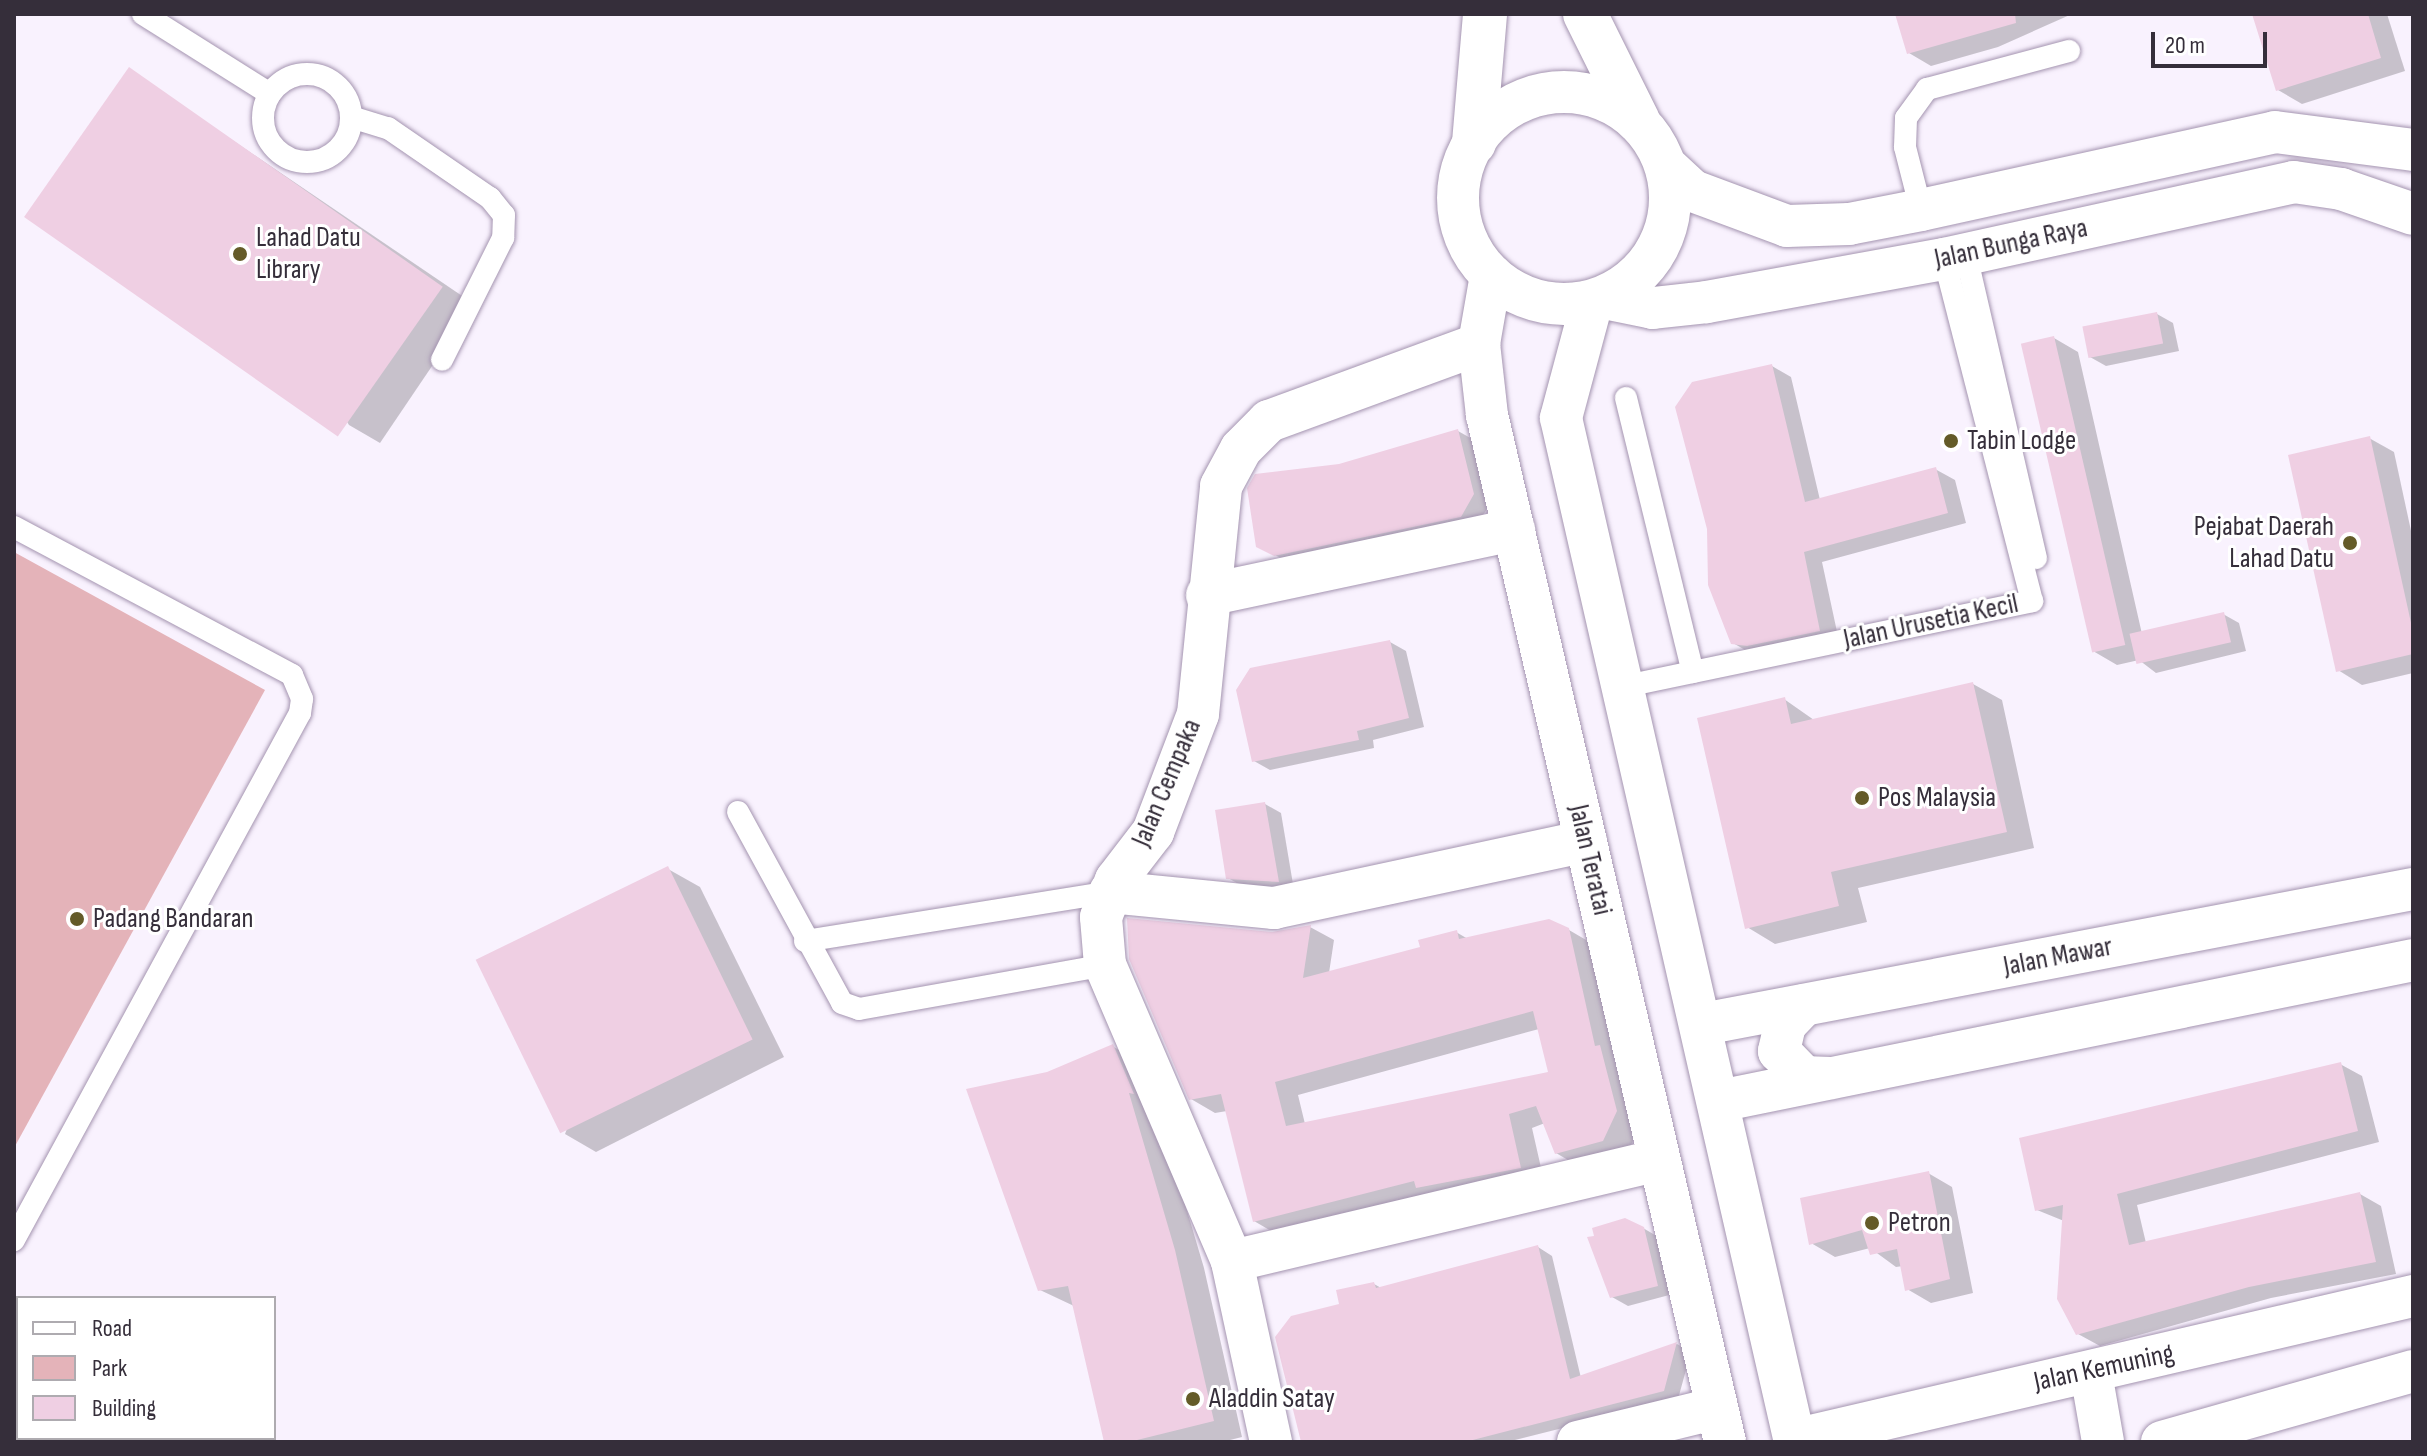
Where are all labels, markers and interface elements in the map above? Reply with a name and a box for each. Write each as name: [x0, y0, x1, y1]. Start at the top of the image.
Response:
scale bar: [2155, 16, 2271, 66]
text: 20 m: [2165, 31, 2205, 60]
street label: Jalan Bunga Raya: [1931, 211, 2091, 277]
place label: Lahad Datu Library: [256, 221, 361, 287]
marker: Lahad Datu Library: [231, 245, 249, 263]
place label: Tabin Lodge: [1967, 424, 2076, 458]
marker: Tabin Lodge: [1942, 432, 1960, 450]
place label: Pejabat Daerah Lahad Datu: [2194, 510, 2334, 576]
marker: Pejabat Daerah Lahad Datu: [2341, 534, 2359, 552]
street label: Jalan Urusetia Kecil: [1841, 587, 2021, 657]
street label: Jalan Cempaka: [1125, 714, 1209, 852]
place label: Pos Malaysia: [1878, 781, 1996, 815]
marker: Pos Malaysia: [1853, 789, 1871, 807]
street label: Jalan Teratai: [1561, 801, 1619, 919]
place label: Padang Bandaran: [93, 902, 253, 936]
marker: Padang Bandaran: [68, 910, 86, 928]
street label: Jalan Mawar: [2001, 930, 2115, 984]
place label: Petron: [1888, 1206, 1951, 1240]
marker: Petron: [1863, 1214, 1881, 1232]
legend: [16, 1296, 276, 1440]
text: Road: [92, 1314, 132, 1343]
street label: Jalan Kemuning: [2031, 1337, 2177, 1399]
text: Park: [92, 1354, 127, 1383]
place label: Aladdin Satay: [1209, 1382, 1335, 1416]
marker: Aladdin Satay: [1184, 1390, 1202, 1408]
text: Building: [92, 1394, 156, 1423]

